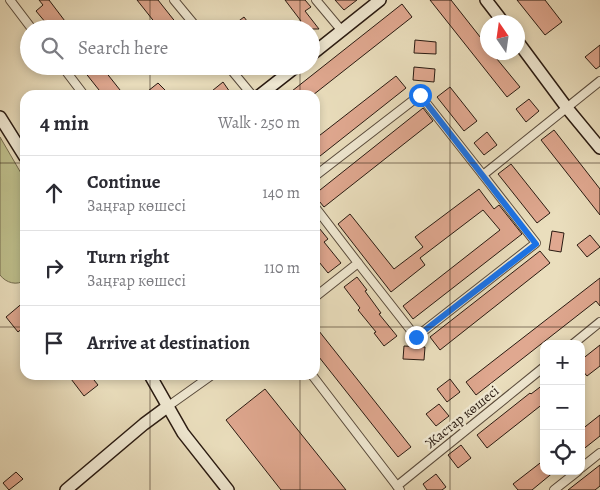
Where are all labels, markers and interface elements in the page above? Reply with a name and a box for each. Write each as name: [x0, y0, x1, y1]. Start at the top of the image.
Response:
north arrow: [480, 15, 525, 60]
search box: [20, 20, 320, 75]
icon: search: [38, 34, 66, 62]
text: Search here: [78, 35, 168, 61]
route start: [409, 84, 432, 107]
text: 4 min: [40, 109, 89, 137]
text: Walk · 250 m: [218, 112, 300, 134]
text: Continue: [87, 169, 161, 195]
icon: ahead: [40, 179, 68, 207]
text: 140 m: [262, 182, 300, 204]
text: Заңғар көшесі: [87, 195, 186, 217]
text: Turn right: [87, 244, 169, 270]
icon: right: [40, 254, 68, 282]
text: 110 m: [264, 257, 300, 279]
text: Заңғар көшесі: [87, 270, 186, 292]
route end: [405, 326, 428, 349]
icon: arrive: [40, 329, 68, 357]
text: Arrive at destination: [87, 330, 250, 356]
map controls: [540, 340, 585, 475]
button: +: [540, 340, 585, 385]
street label: Жастар көшесі: [421, 381, 503, 453]
button: −: [540, 385, 585, 430]
button: locate: [540, 430, 585, 475]

